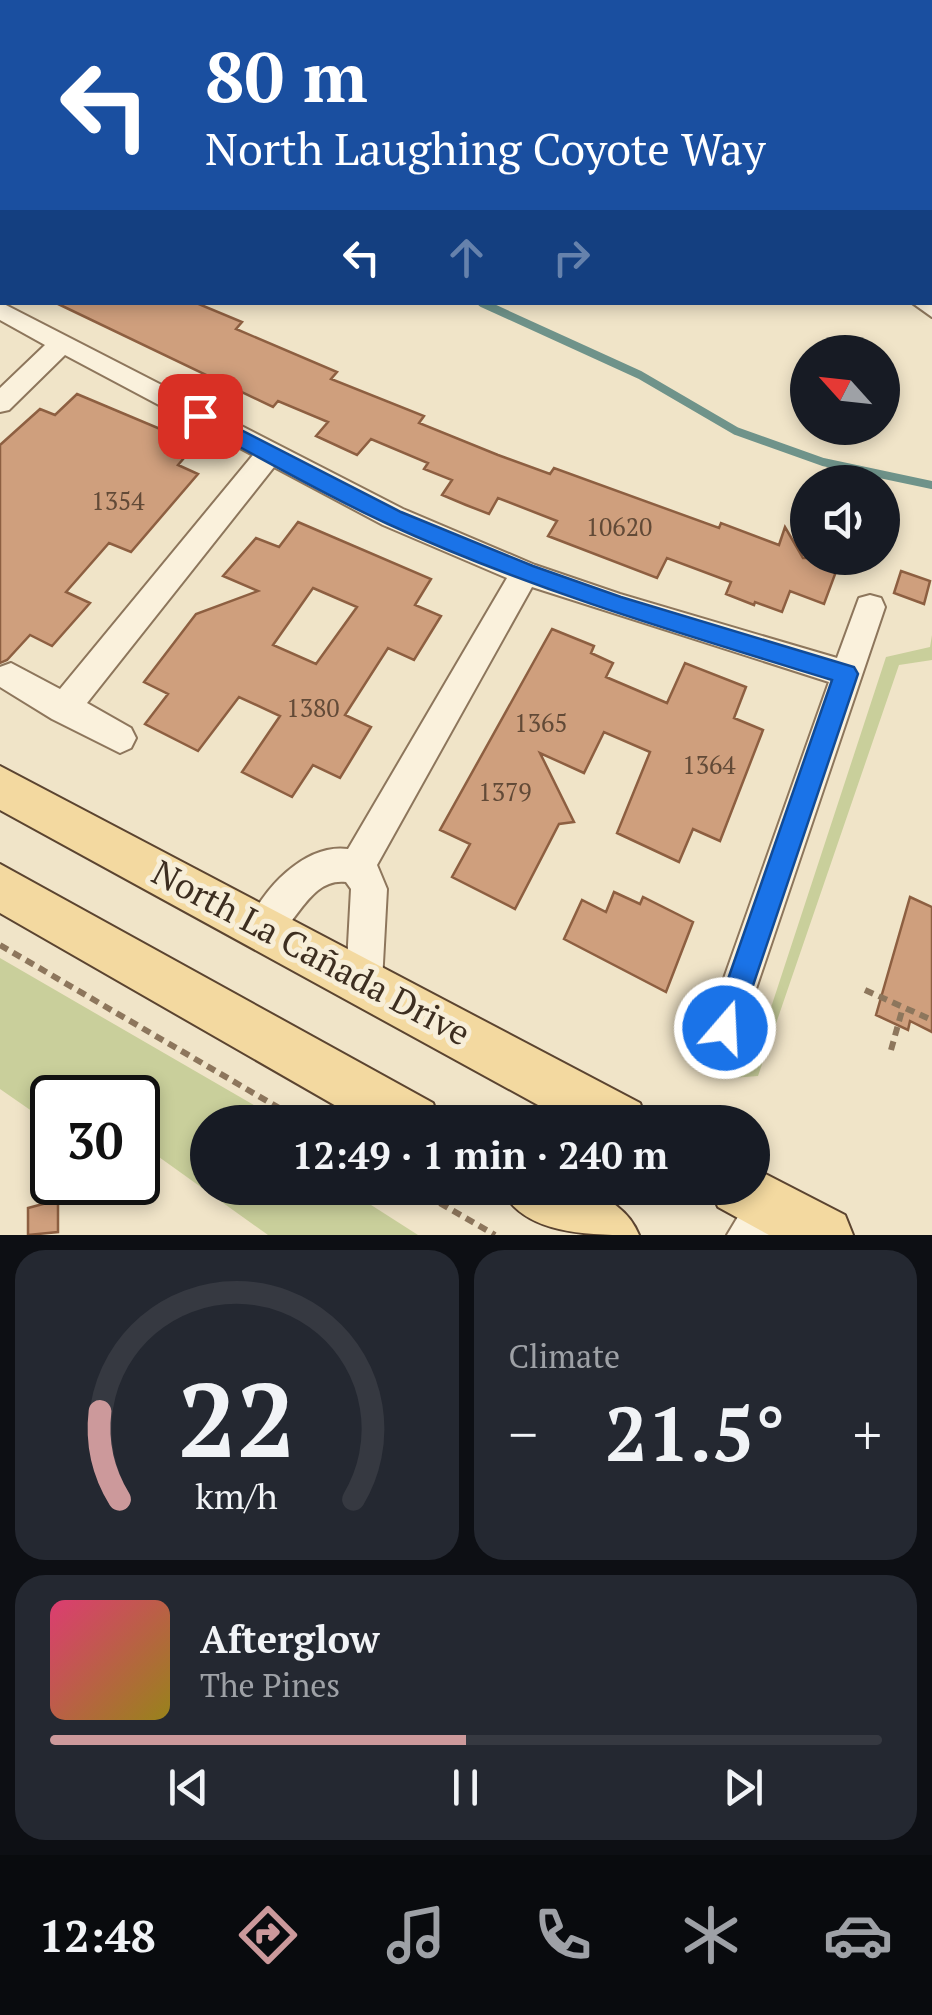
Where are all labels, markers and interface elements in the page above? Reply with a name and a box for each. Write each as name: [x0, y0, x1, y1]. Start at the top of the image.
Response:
text: 80 m: [205, 29, 368, 122]
icon: left: [40, 40, 170, 170]
text: North Laughing Coyote Way: [205, 118, 765, 178]
icon: left: [334, 230, 389, 285]
icon: ahead: [439, 230, 494, 285]
icon: right: [544, 230, 599, 285]
north arrow: [790, 335, 900, 445]
map controls: [790, 335, 900, 575]
pin: [158, 374, 243, 459]
icon: arrive: [173, 389, 228, 444]
button: sound: [790, 465, 900, 575]
house number: 1354: [91, 484, 145, 517]
house number: 10620: [586, 510, 652, 543]
house number: 1380: [286, 691, 340, 724]
house number: 1365: [514, 706, 568, 739]
house number: 1364: [682, 748, 736, 781]
house number: 1379: [478, 775, 532, 808]
street label: North La Cañada Drive: [145, 849, 478, 1055]
position arrow: [673, 976, 777, 1080]
speed limit sign: 30: [30, 1075, 160, 1205]
text: 12:49 · 1 min · 240 m: [292, 1130, 668, 1180]
text: Climate: [509, 1335, 620, 1377]
text: 22: [178, 1349, 296, 1487]
text: 21.5°: [605, 1383, 785, 1482]
text: −: [509, 1397, 538, 1470]
text: +: [853, 1397, 882, 1470]
text: km/h: [195, 1472, 278, 1519]
text: Afterglow: [200, 1614, 380, 1664]
text: The Pines: [200, 1664, 340, 1706]
icon: previous: [161, 1760, 216, 1815]
icon: pause: [438, 1760, 493, 1815]
icon: next: [716, 1760, 771, 1815]
icon: directions: [233, 1900, 303, 1970]
icon: music: [381, 1900, 451, 1970]
icon: phone: [528, 1900, 598, 1970]
icon: climate: [676, 1900, 746, 1970]
icon: car: [823, 1900, 893, 1970]
text: 12:48: [39, 1905, 156, 1965]

